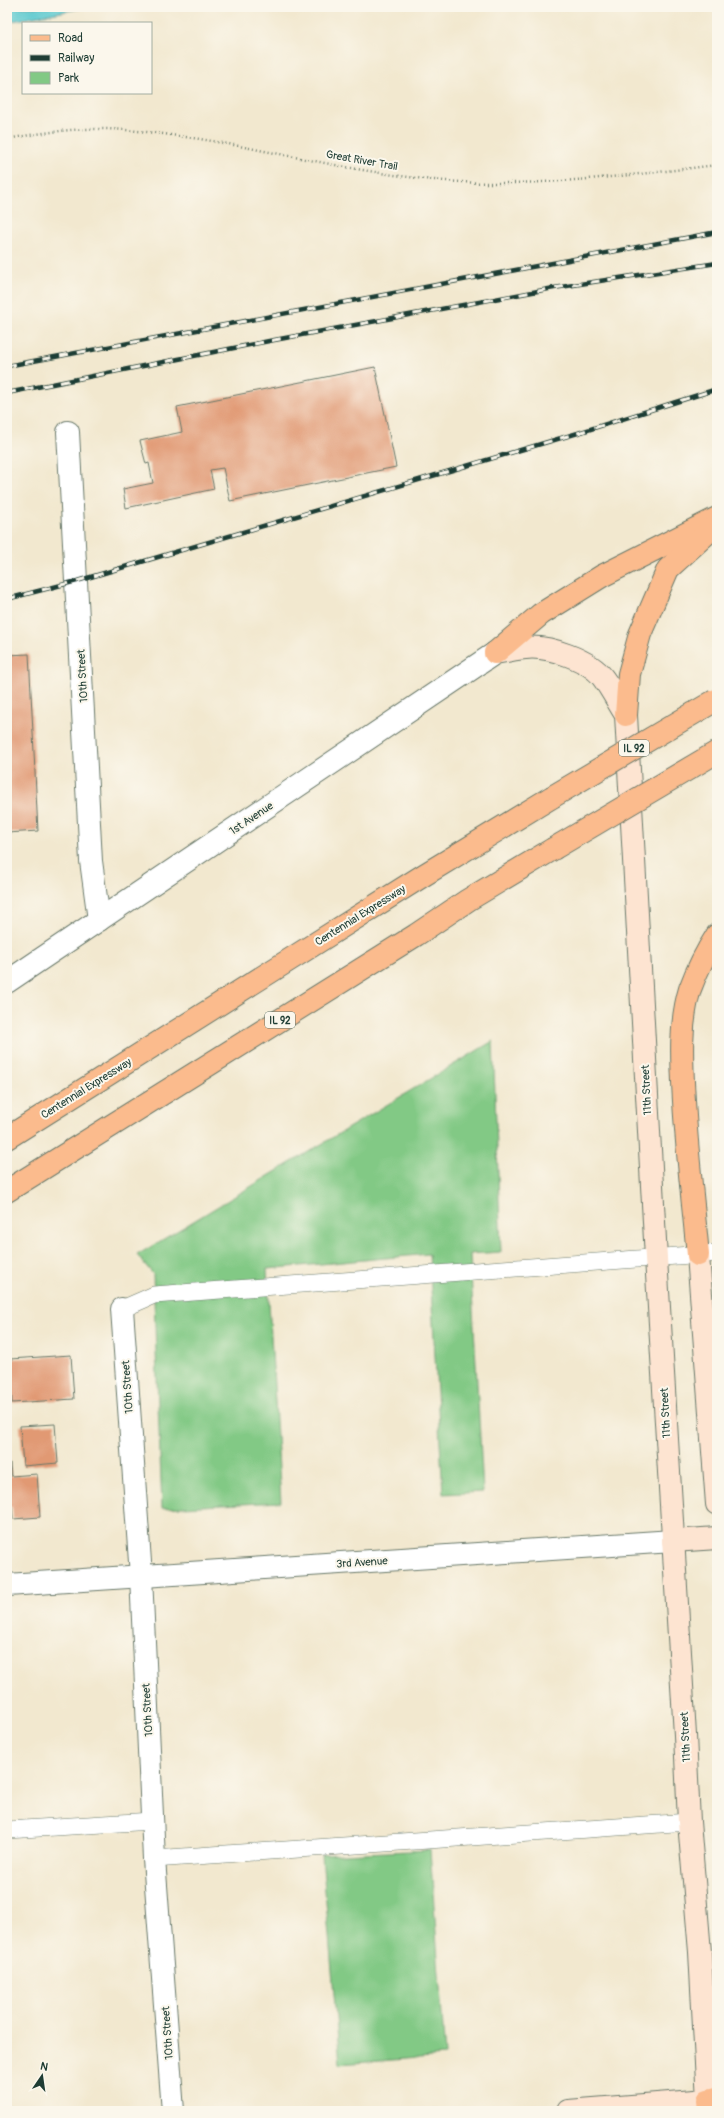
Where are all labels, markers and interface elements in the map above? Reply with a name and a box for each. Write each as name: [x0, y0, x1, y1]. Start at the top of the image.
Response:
legend: [22, 22, 152, 94]
text: Road: [58, 31, 83, 46]
text: Railway: [58, 51, 94, 66]
text: Park: [58, 71, 79, 86]
street label: Great River Trail: [325, 148, 399, 173]
street label: 10th Street: [75, 648, 90, 703]
road number: IL 92: [619, 740, 649, 756]
street label: 1st Avenue: [227, 799, 276, 838]
street label: Centennial Expressway: [313, 882, 408, 949]
road number: IL 92: [265, 1012, 295, 1028]
street label: Centennial Expressway: [39, 1055, 134, 1122]
street label: 11th Street: [639, 1064, 654, 1115]
street label: 10th Street: [119, 1359, 136, 1414]
street label: 11th Street: [658, 1387, 673, 1438]
street label: 3rd Avenue: [336, 1554, 389, 1571]
street label: 10th Street: [140, 1682, 155, 1737]
street label: 11th Street: [678, 1711, 693, 1762]
street label: 10th Street: [159, 2005, 176, 2060]
north arrow: [22, 2056, 62, 2096]
text: N: [39, 2060, 50, 2074]

